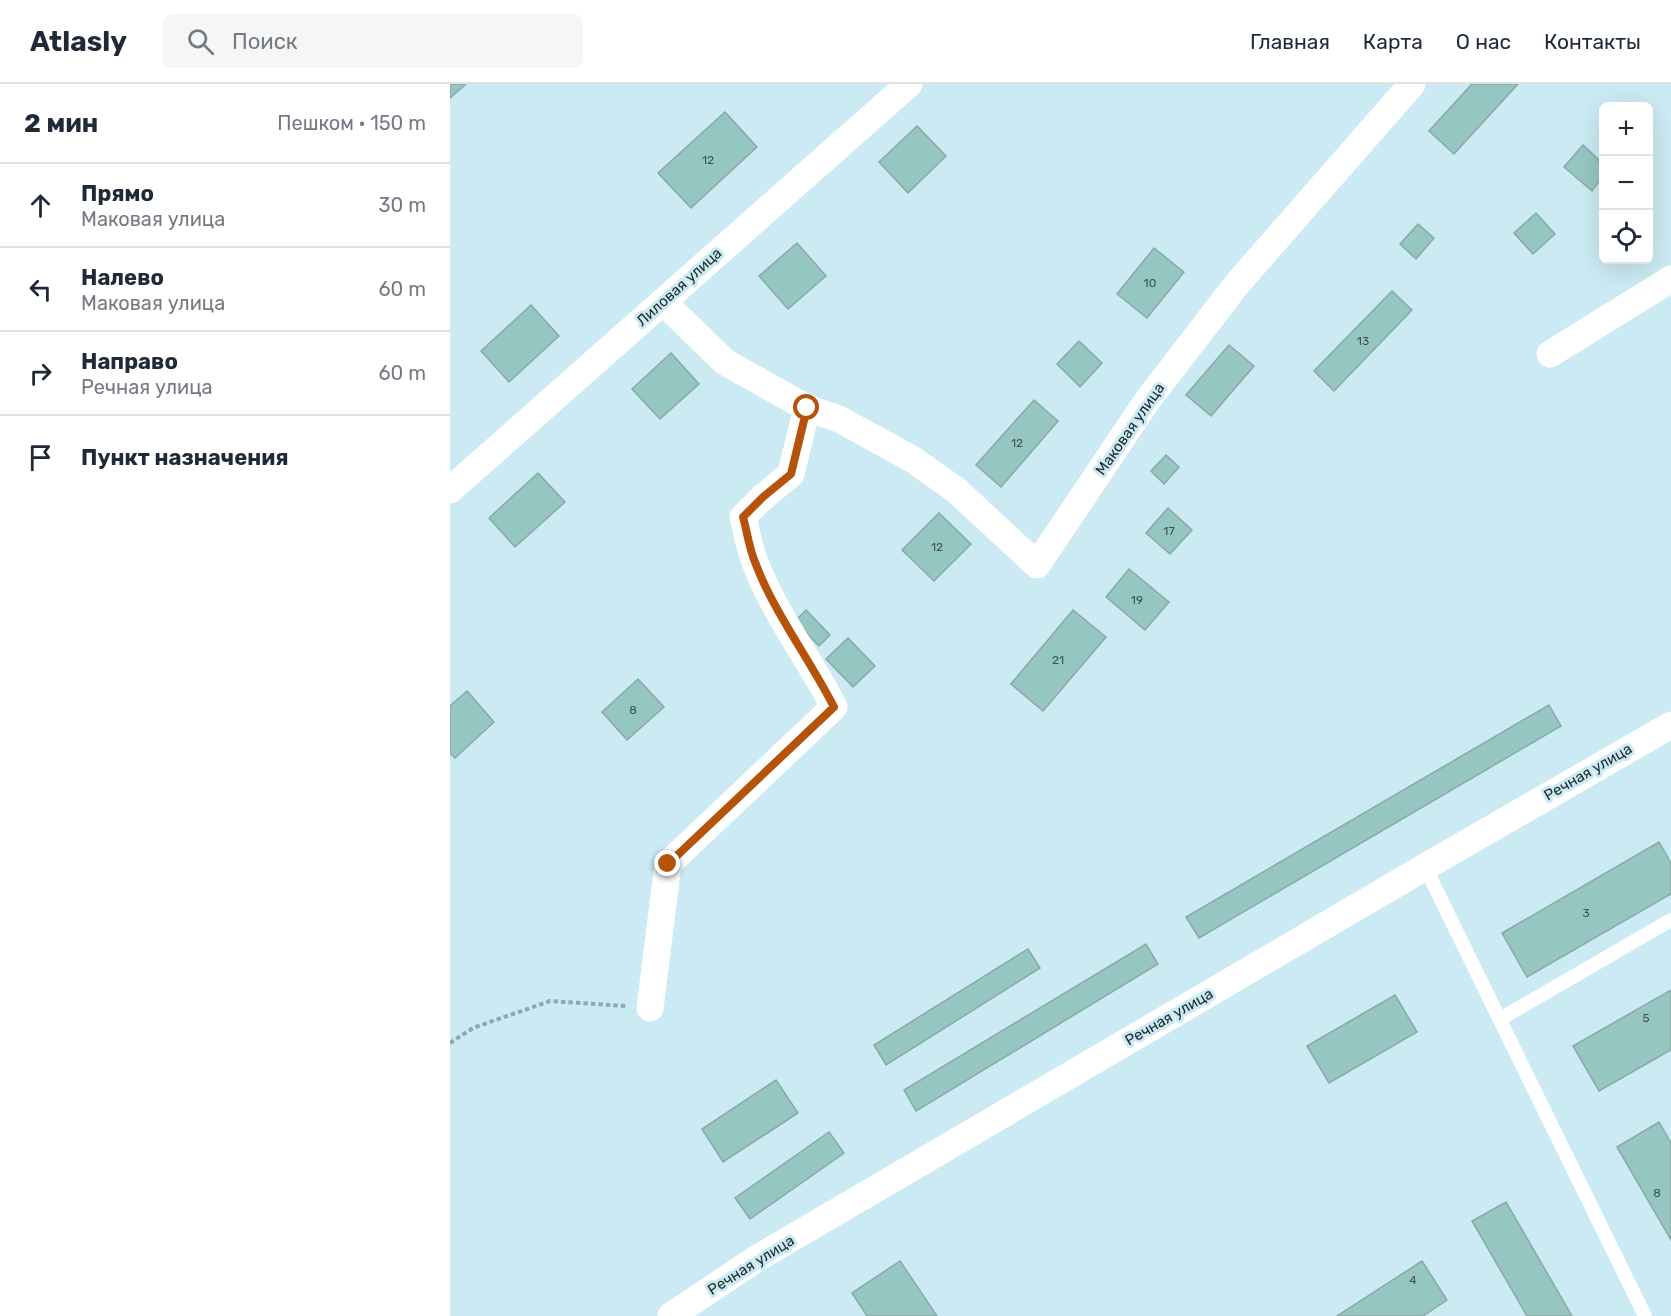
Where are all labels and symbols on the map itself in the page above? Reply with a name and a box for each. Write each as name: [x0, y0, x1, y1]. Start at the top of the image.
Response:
house number: 12: [702, 153, 714, 167]
street label: Лиловая улица: [633, 244, 725, 330]
house number: 10: [1144, 276, 1156, 290]
house number: 13: [1357, 334, 1369, 348]
street label: Маковая улица: [1092, 380, 1168, 478]
route start: [793, 394, 819, 420]
house number: 12: [1011, 436, 1023, 450]
house number: 17: [1163, 524, 1175, 538]
house number: 12: [931, 540, 943, 554]
house number: 19: [1131, 593, 1143, 607]
house number: 21: [1052, 653, 1064, 667]
house number: 8: [629, 703, 637, 717]
street label: Речная улица: [1541, 740, 1635, 804]
route end: [654, 850, 680, 876]
house number: 3: [1582, 906, 1590, 920]
street label: Речная улица: [1122, 985, 1216, 1049]
house number: 5: [1642, 1011, 1650, 1025]
house number: 8: [1653, 1186, 1661, 1200]
street label: Речная улица: [704, 1231, 798, 1299]
house number: 4: [1409, 1273, 1417, 1287]

